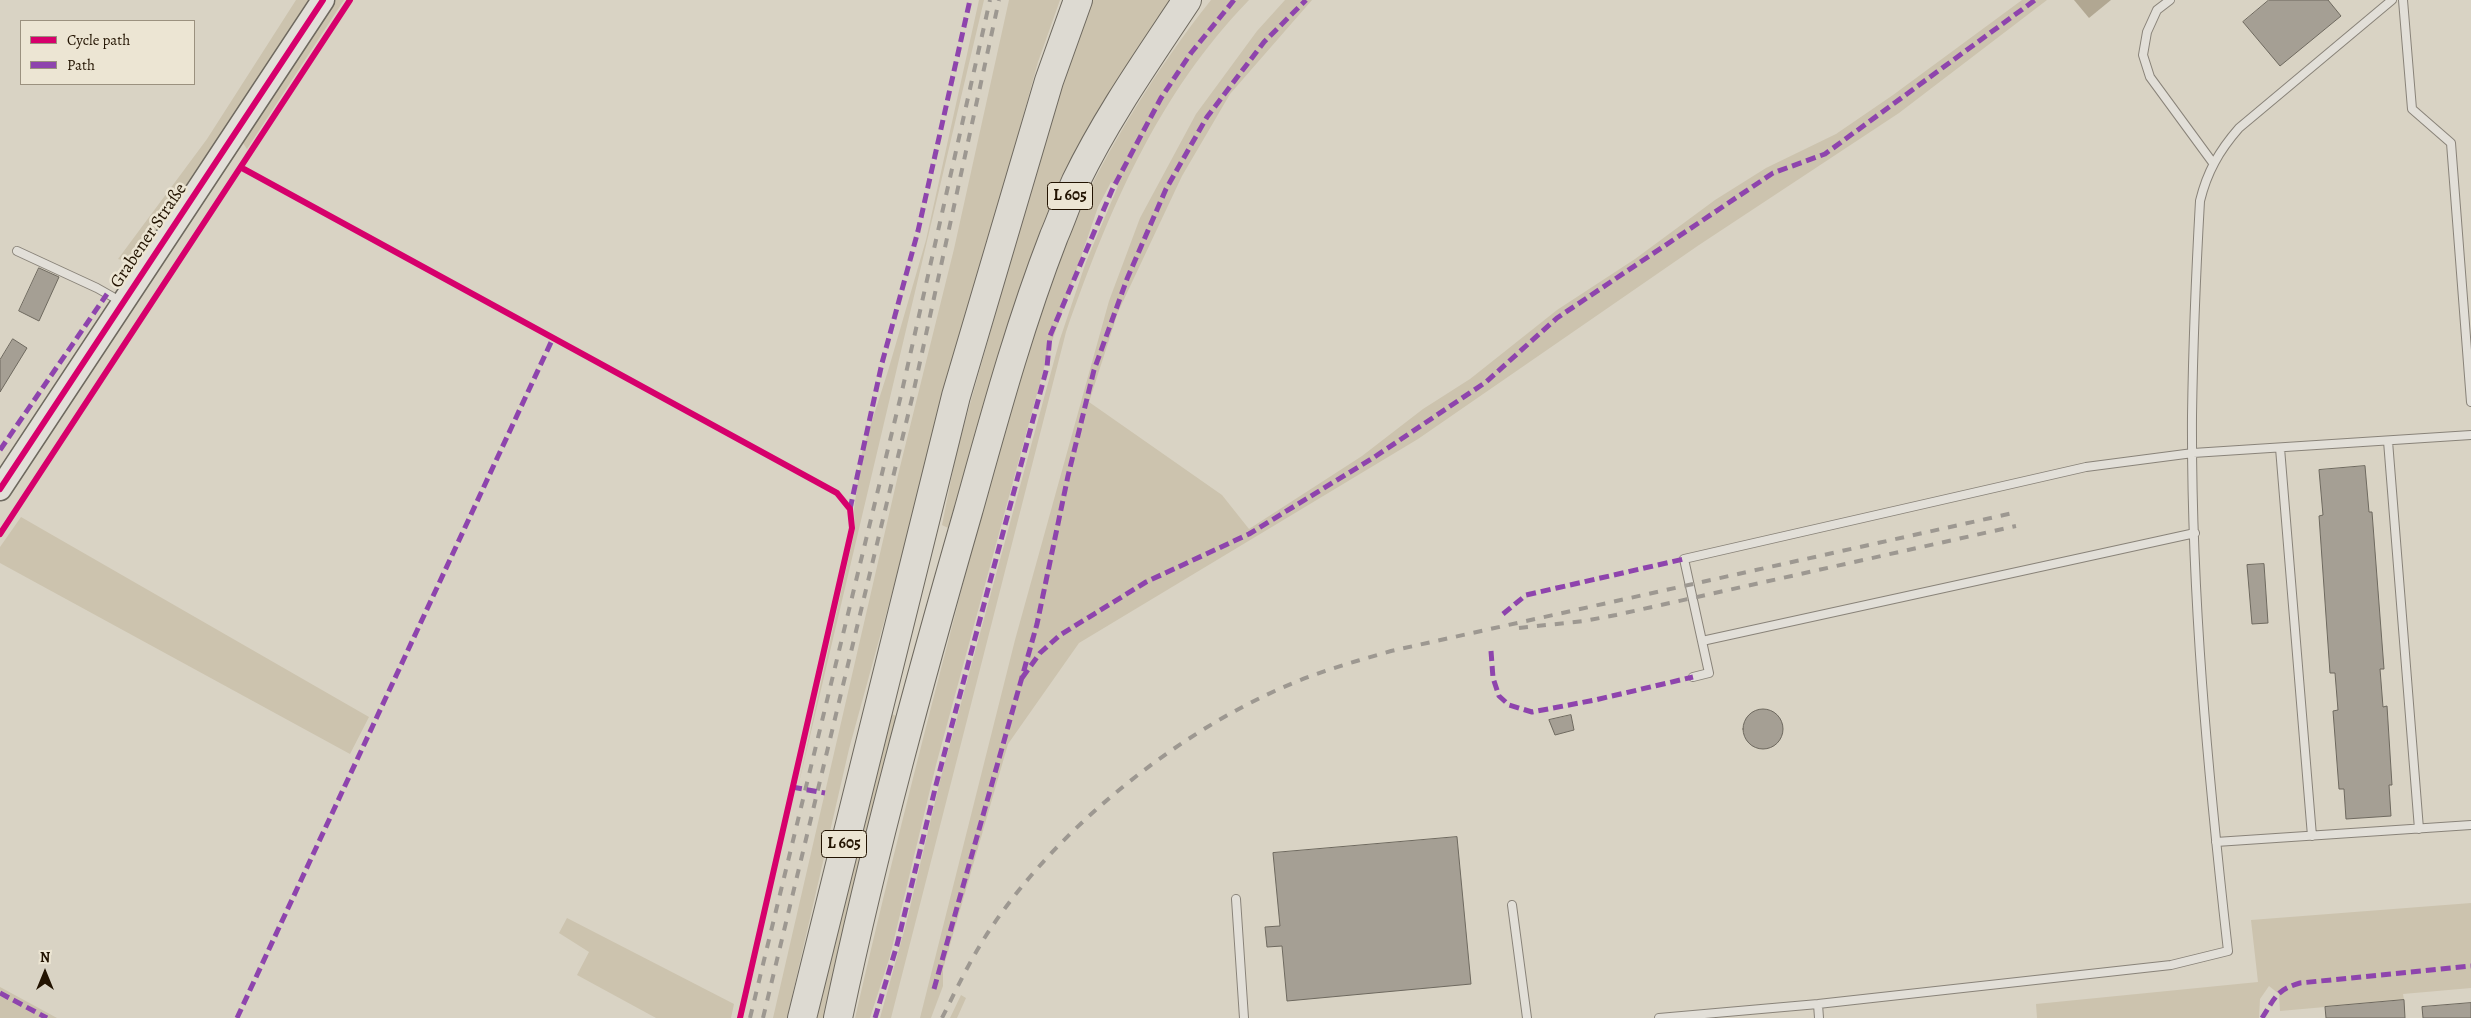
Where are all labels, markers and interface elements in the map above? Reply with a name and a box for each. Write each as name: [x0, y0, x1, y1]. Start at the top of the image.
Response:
legend: [20, 20, 195, 85]
text: Cycle path: [67, 30, 130, 50]
text: Path: [67, 55, 95, 75]
street label: Grabener Straße: [106, 180, 192, 292]
road number: L 605: [1048, 182, 1092, 210]
road number: L 605: [822, 831, 866, 858]
north arrow: [20, 948, 70, 998]
text: N: [40, 948, 50, 967]

